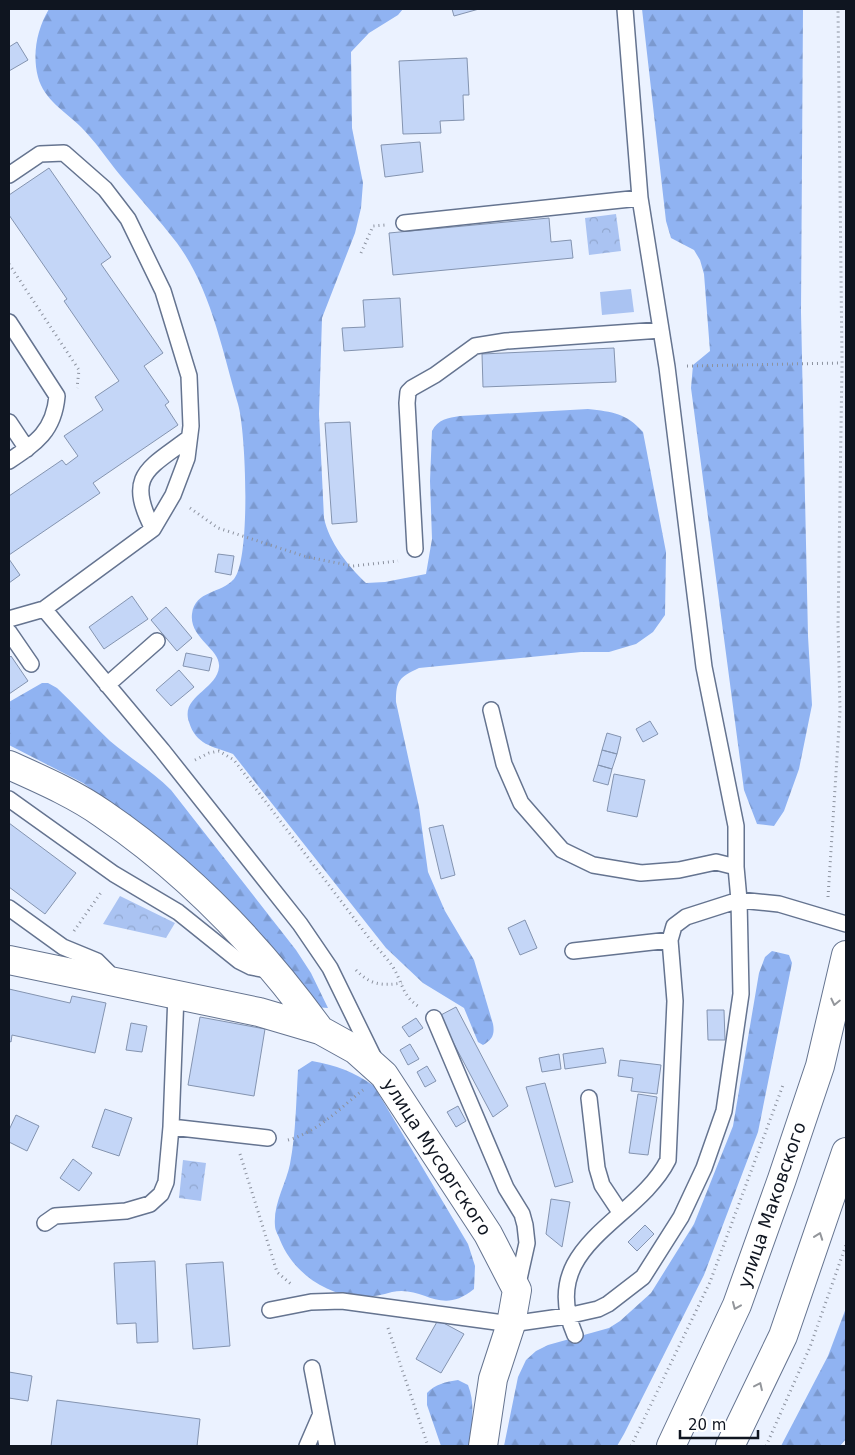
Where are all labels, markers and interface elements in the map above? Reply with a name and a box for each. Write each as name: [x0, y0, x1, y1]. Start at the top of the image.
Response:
one-way arrow: [830, 997, 841, 1006]
street label: улица Мусоргского: [379, 1074, 496, 1239]
street label: улица Маковского: [733, 1119, 810, 1291]
one-way arrow: [813, 1232, 823, 1240]
one-way arrow: [732, 1301, 743, 1310]
one-way arrow: [753, 1383, 763, 1392]
scale bar: [680, 1408, 758, 1440]
text: 20 m: [688, 1416, 726, 1434]

